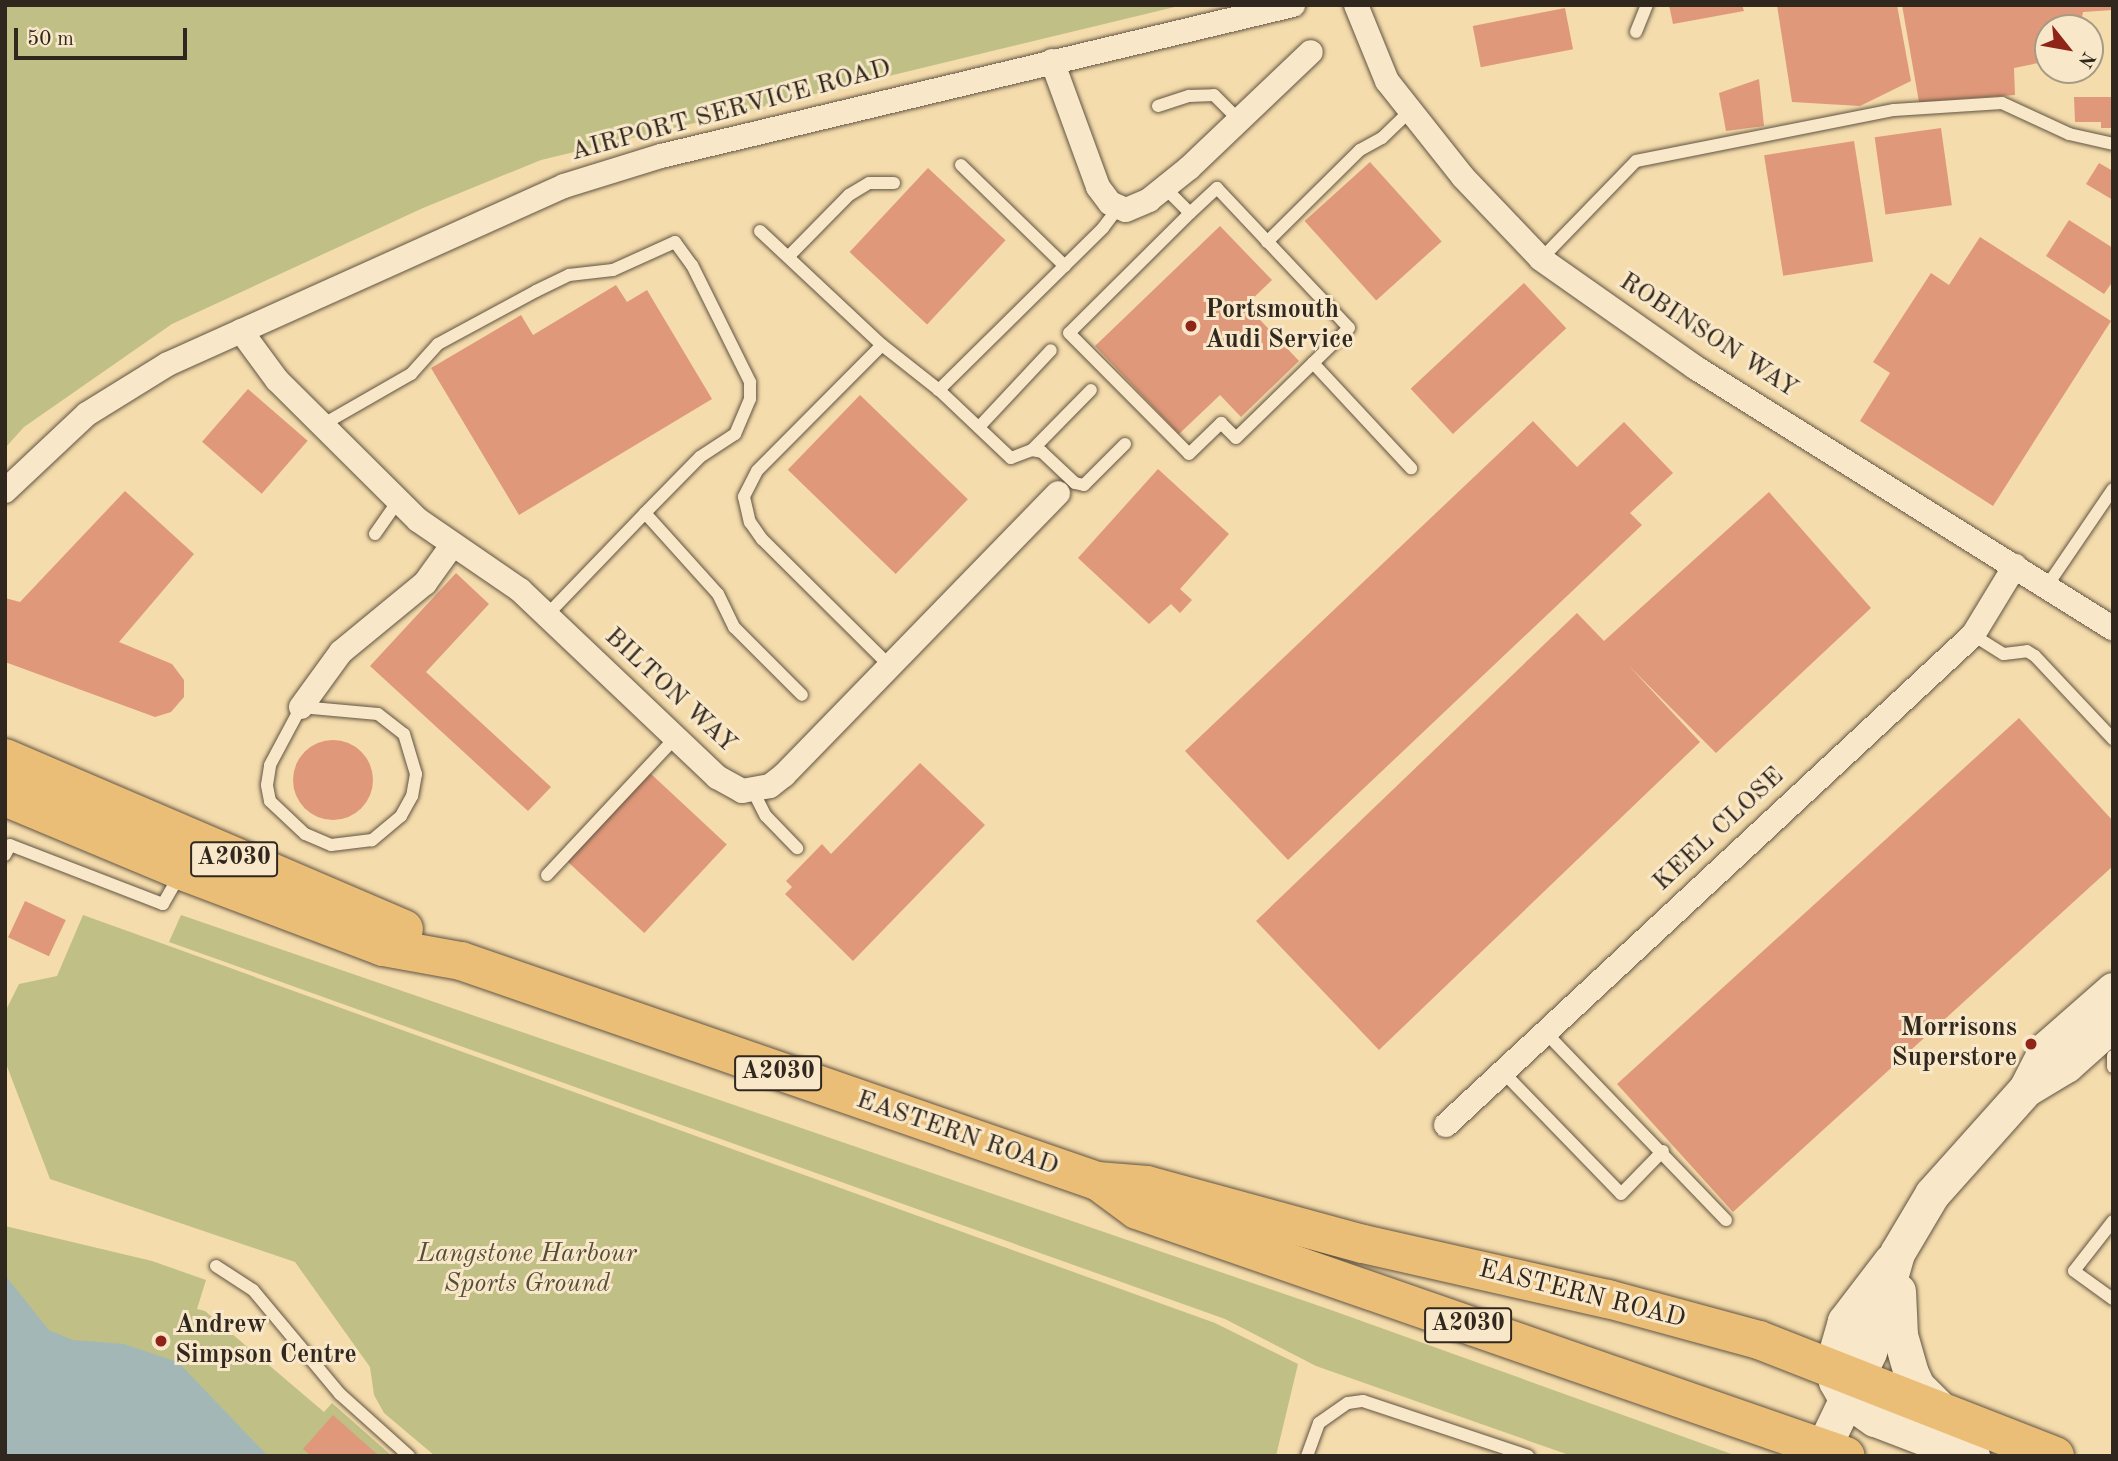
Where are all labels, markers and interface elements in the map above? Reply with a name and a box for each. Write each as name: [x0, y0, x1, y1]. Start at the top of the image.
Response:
scale bar: [18, 14, 191, 58]
north arrow: [2034, 14, 2104, 84]
text: 50 m: [27, 29, 74, 50]
text: N: [2074, 48, 2098, 70]
street label: AIRPORT SERVICE ROAD: [568, 53, 894, 169]
street label: ROBINSON WAY: [1613, 267, 1803, 405]
place label: Portsmouth Audi Service: [1205, 295, 1353, 356]
marker: Portsmouth Audi Service: [1183, 318, 1199, 334]
street label: BILTON WAY: [597, 622, 743, 760]
street label: KEEL CLOSE: [1647, 762, 1791, 898]
road number: A2030: [188, 838, 280, 880]
place label: Morrisons Superstore: [1892, 1013, 2017, 1074]
marker: Morrisons Superstore: [2023, 1036, 2039, 1052]
road number: A2030: [732, 1052, 824, 1093]
street label: EASTERN ROAD: [852, 1085, 1062, 1183]
park label: Langstone Harbour Sports Ground: [417, 1239, 637, 1300]
street label: EASTERN ROAD: [1475, 1254, 1689, 1336]
road number: A2030: [1422, 1304, 1514, 1345]
place label: Andrew Simpson Centre: [175, 1310, 357, 1372]
marker: Andrew Simpson Centre: [153, 1333, 169, 1349]

